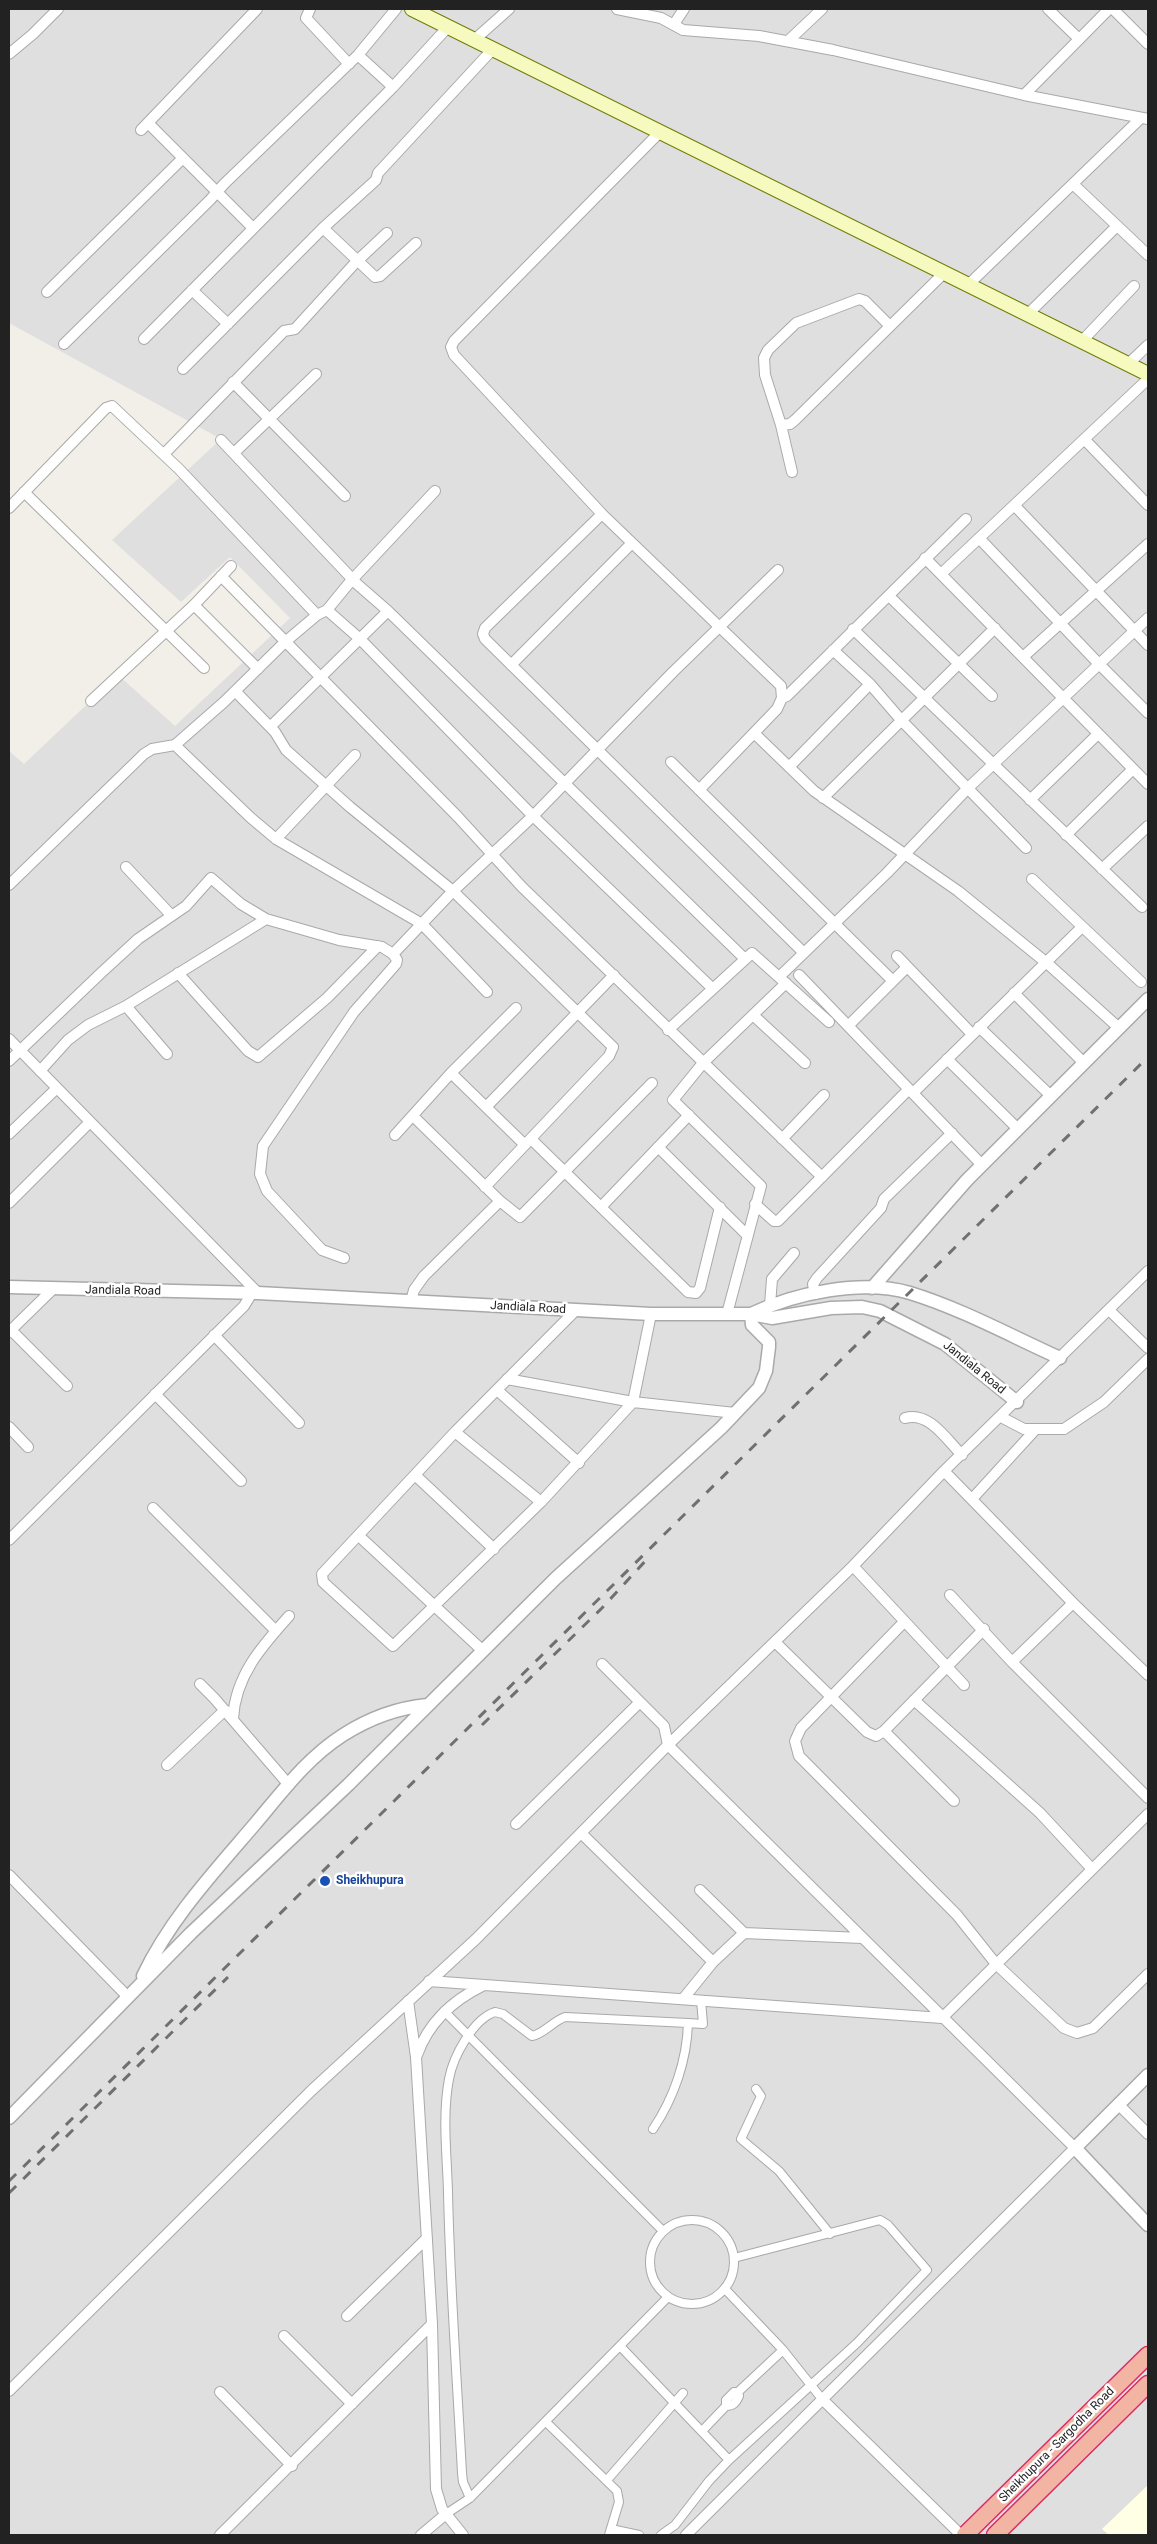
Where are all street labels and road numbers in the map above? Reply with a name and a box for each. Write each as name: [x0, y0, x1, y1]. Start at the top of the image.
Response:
street label: Jandiala Road: [85, 1283, 161, 1299]
street label: Jandiala Road: [490, 1299, 566, 1317]
street label: Jandiala Road: [940, 1339, 1008, 1397]
street label: Sheikhupura - Sargodha Road: [996, 2384, 1118, 2506]

